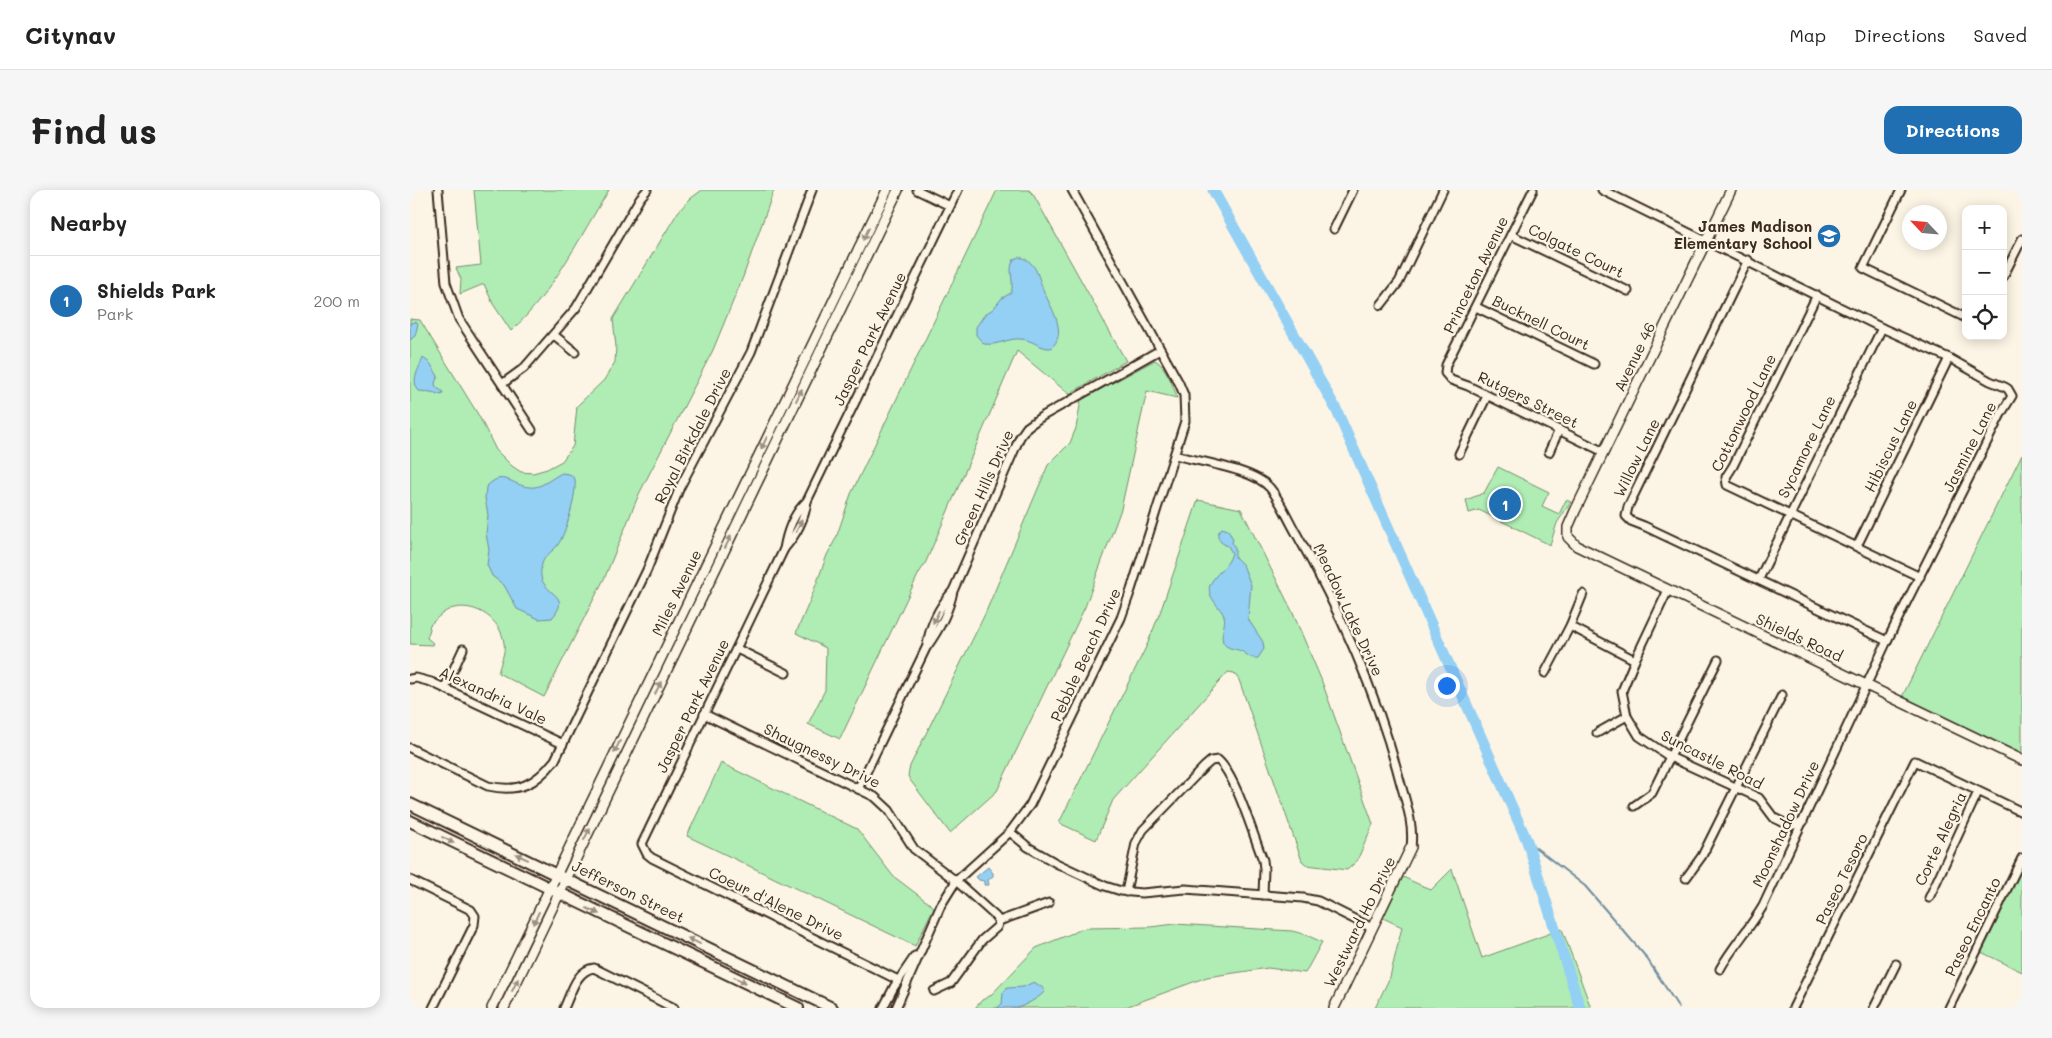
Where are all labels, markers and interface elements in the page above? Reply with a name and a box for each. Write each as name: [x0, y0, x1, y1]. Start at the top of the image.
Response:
text: Citynav: [25, 19, 116, 50]
text: Map: [1789, 23, 1826, 47]
text: Directions: [1854, 23, 1946, 47]
text: Saved: [1974, 23, 2027, 47]
button: Directions: [1884, 106, 2022, 154]
text: Find us: [30, 107, 157, 153]
north arrow: [1902, 205, 1947, 250]
map controls: [1962, 205, 2007, 340]
button: +: [1962, 205, 2007, 250]
text: Nearby: [50, 209, 127, 236]
street label: Princeton Avenue: [1438, 213, 1512, 337]
place label: James Madison Elementary School: [1673, 216, 1812, 253]
street label: Colgate Court: [1525, 218, 1628, 282]
school or university icon: James Madison Elementary School: [1816, 223, 1842, 249]
one-way arrow: [861, 227, 869, 241]
button: −: [1962, 250, 2007, 295]
street label: Jasper Park Avenue: [828, 268, 910, 409]
text: Shields Park: [97, 278, 216, 303]
text: 1: [62, 290, 70, 311]
text: 200 m: [313, 290, 360, 311]
street label: Bucknell Court: [1489, 290, 1594, 354]
button: locate: [1962, 295, 2007, 340]
text: Park: [97, 303, 133, 324]
street label: Avenue 46: [1609, 319, 1659, 394]
street label: Cottonwood Lane: [1706, 350, 1780, 475]
street label: Royal Birkdale Drive: [649, 364, 735, 507]
street label: Rutgers Street: [1475, 366, 1582, 432]
one-way arrow: [795, 388, 803, 402]
street label: Sycamore Lane: [1773, 392, 1840, 501]
street label: Hibiscus Lane: [1859, 396, 1921, 495]
street label: Jasmine Lane: [1938, 398, 2000, 495]
street label: Willow Lane: [1608, 415, 1664, 500]
street label: Green Hills Drive: [949, 426, 1018, 549]
one-way arrow: [760, 436, 768, 450]
pin: 1: [1489, 485, 1521, 523]
one-way arrow: [795, 519, 803, 533]
one-way arrow: [724, 535, 732, 549]
street label: Meadow Lake Drive: [1309, 540, 1388, 679]
street label: Miles Avenue: [647, 546, 706, 639]
street label: Pebble Beach Drive: [1045, 585, 1125, 725]
street label: Shields Road: [1753, 608, 1846, 666]
one-way arrow: [932, 610, 940, 624]
street label: Jasper Park Avenue: [651, 635, 733, 776]
street label: Alexandria Vale: [436, 661, 550, 729]
your location: [1434, 673, 1460, 699]
one-way arrow: [654, 681, 662, 695]
street label: Shaugnessy Drive: [761, 718, 884, 792]
street label: Suncastle Road: [1658, 725, 1767, 793]
one-way arrow: [613, 740, 621, 754]
street label: Moonshadow Drive: [1747, 757, 1823, 890]
street label: Corte Alegria: [1910, 788, 1971, 889]
one-way arrow: [583, 827, 591, 842]
street label: Paseo Tesoro: [1810, 830, 1872, 927]
one-way arrow: [441, 836, 455, 844]
one-way arrow: [515, 853, 529, 861]
street label: Westward Ho Drive: [1319, 853, 1399, 990]
street label: Jefferson Street: [569, 855, 688, 927]
street label: Coeur d'Alene Drive: [706, 862, 847, 944]
street label: Paseo Encanto: [1940, 874, 2005, 979]
one-way arrow: [586, 907, 600, 915]
one-way arrow: [532, 911, 540, 925]
one-way arrow: [687, 937, 701, 945]
one-way arrow: [733, 976, 747, 984]
one-way arrow: [510, 978, 519, 993]

